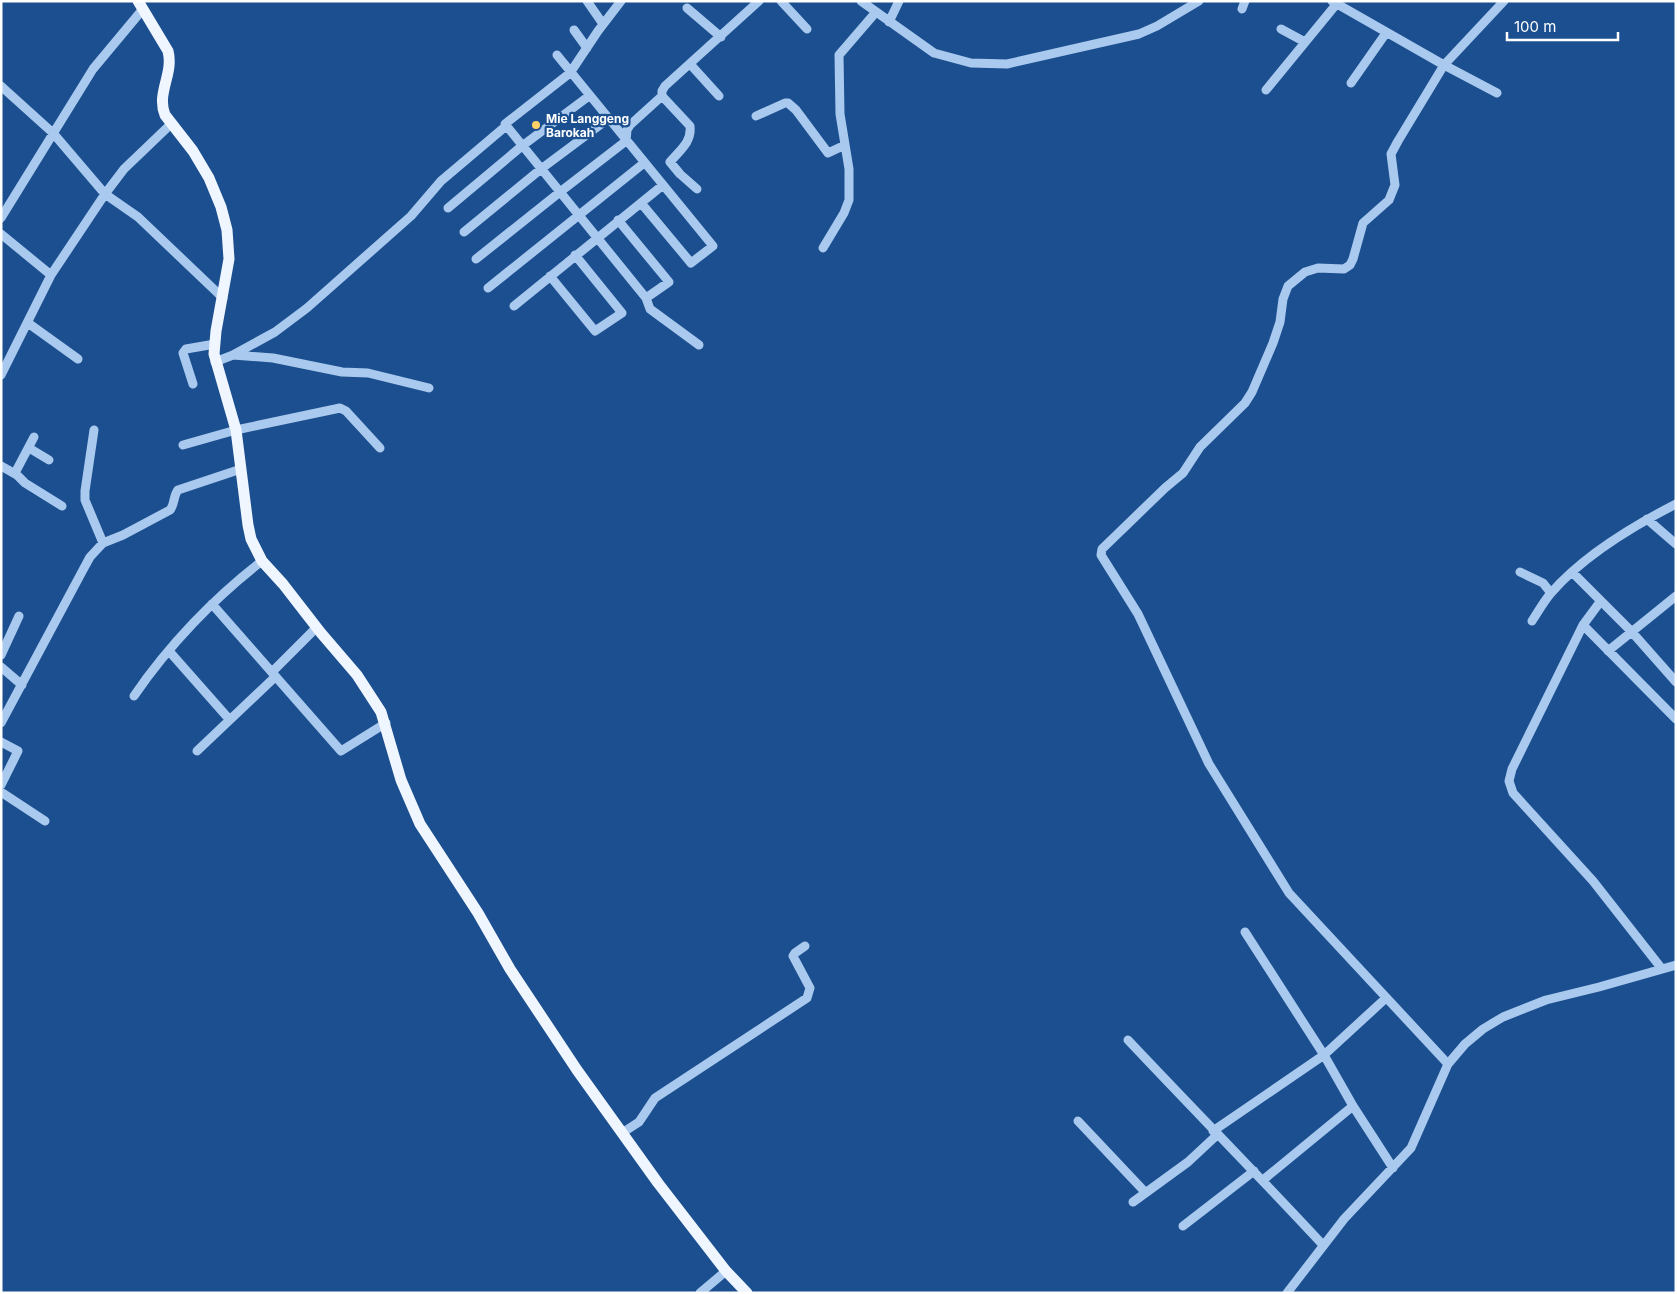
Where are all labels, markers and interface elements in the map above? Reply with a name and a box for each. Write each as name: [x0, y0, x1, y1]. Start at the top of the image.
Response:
scale bar: [1507, 10, 1618, 42]
text: 100 m: [1514, 17, 1556, 36]
place label: Mie Langgeng Barokah: [546, 111, 629, 140]
marker: Mie Langgeng Barokah: [530, 119, 542, 131]

